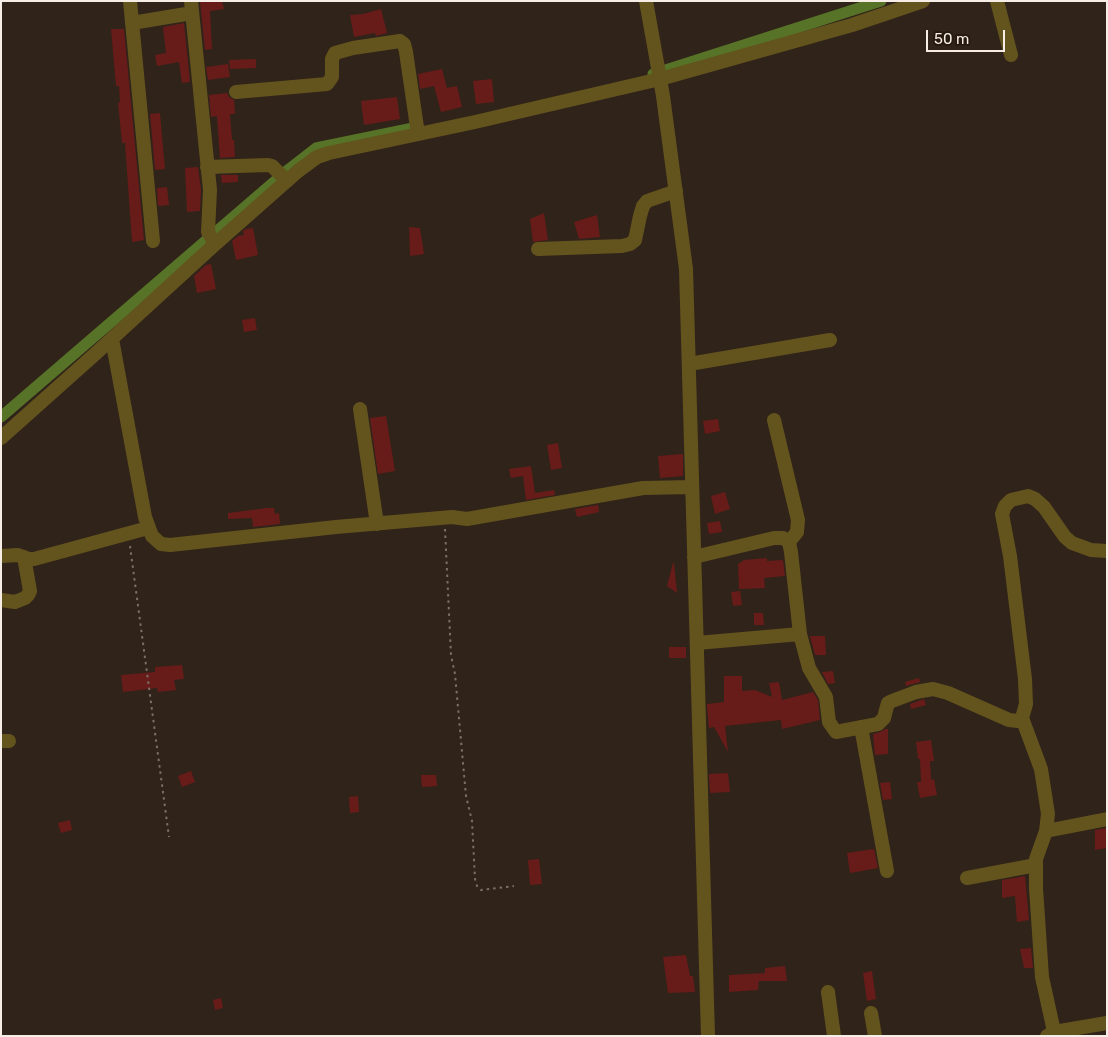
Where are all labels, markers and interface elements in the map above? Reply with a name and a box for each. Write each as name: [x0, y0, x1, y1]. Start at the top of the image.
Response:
scale bar: [928, 20, 1007, 52]
text: 50 m: [934, 30, 969, 48]

